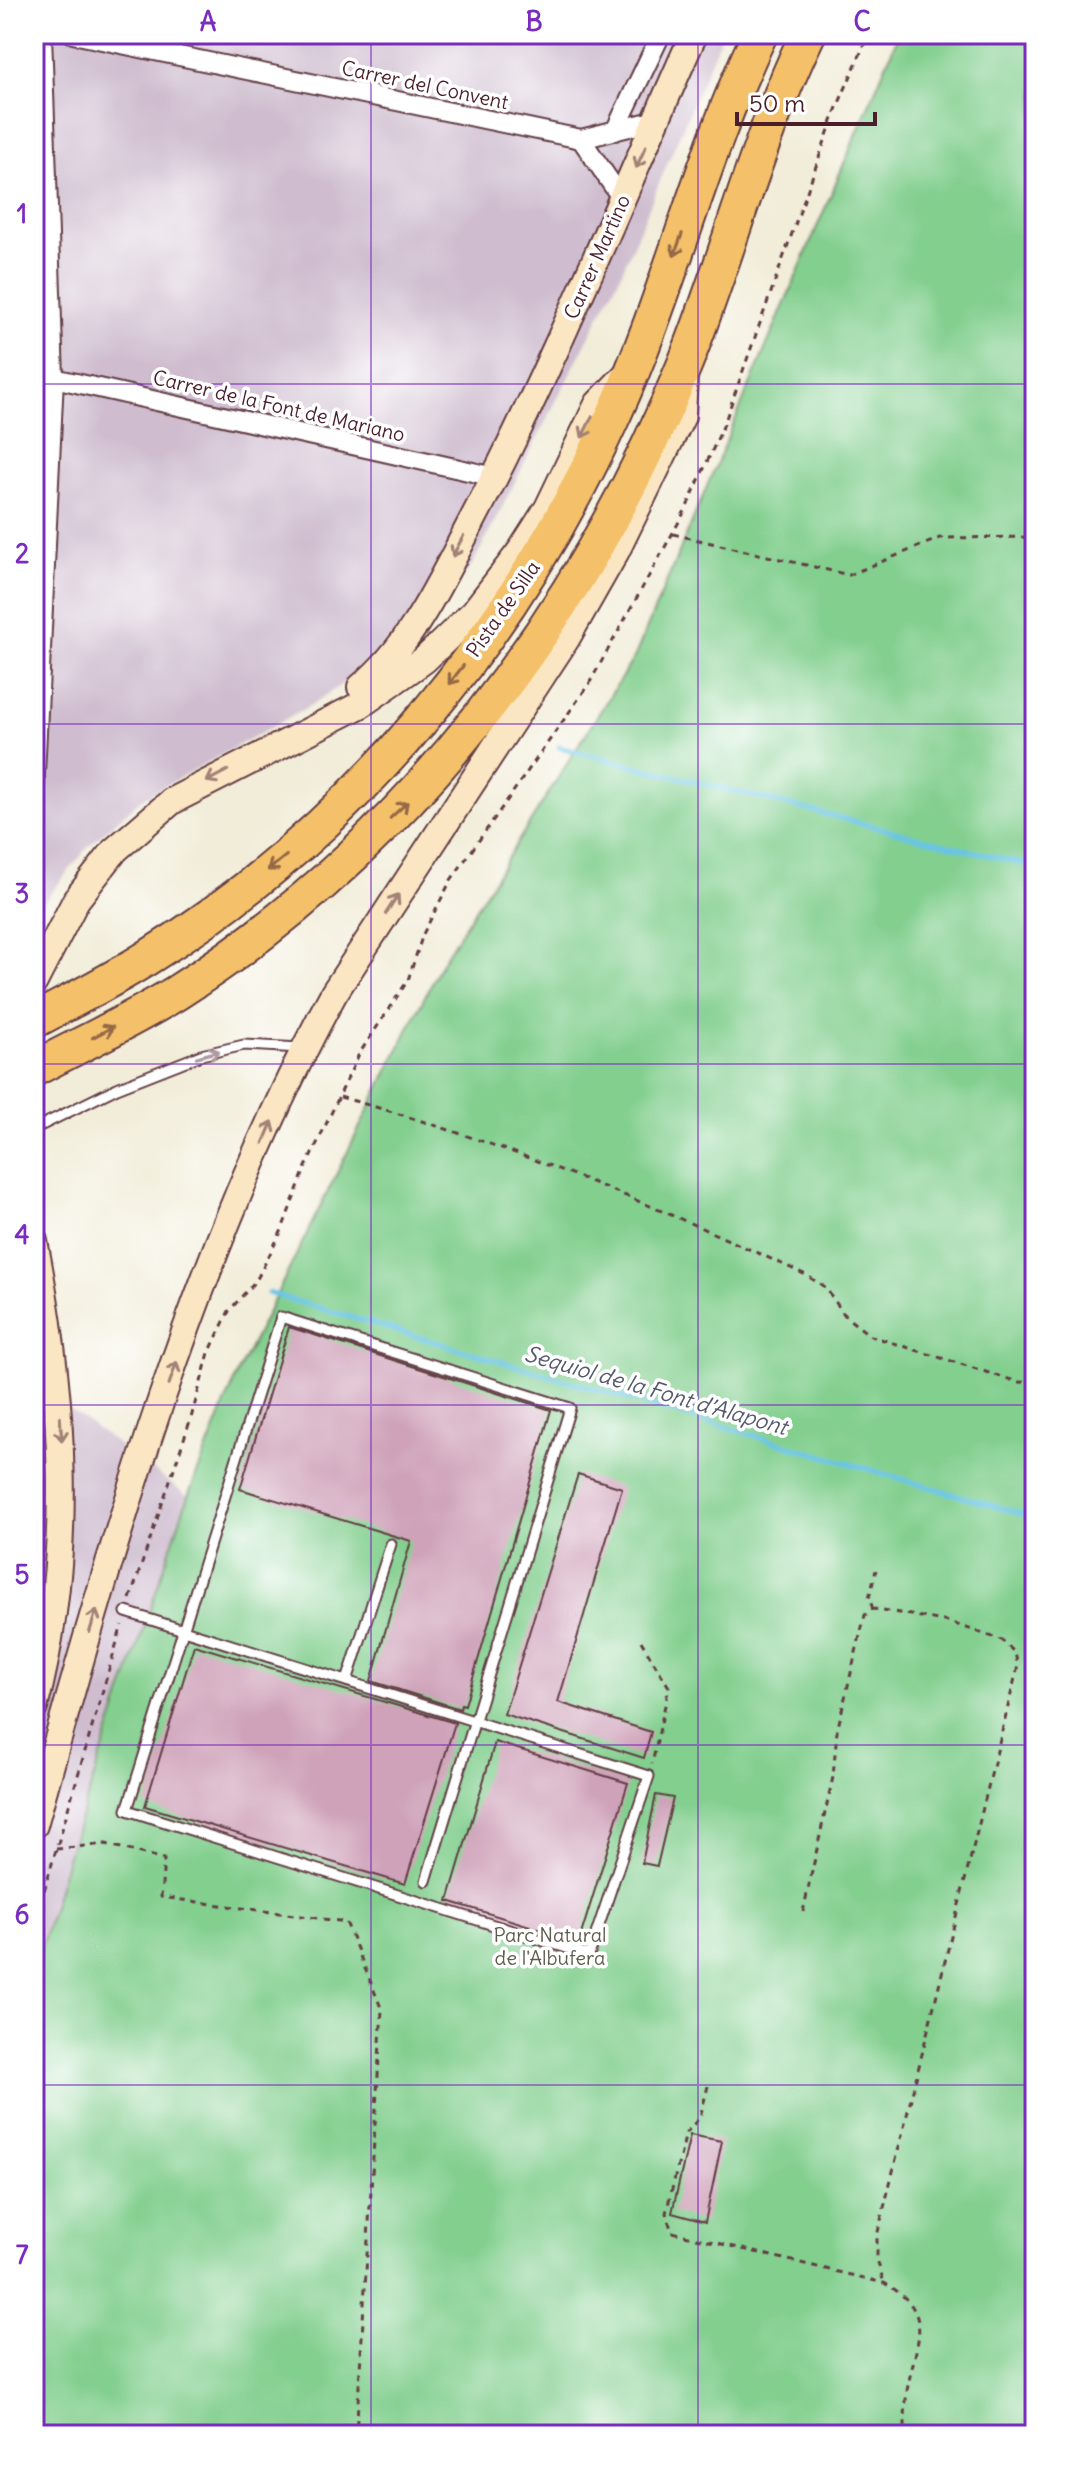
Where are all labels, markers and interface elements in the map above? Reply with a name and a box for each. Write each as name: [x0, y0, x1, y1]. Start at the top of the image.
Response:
text: A: [200, 5, 217, 38]
text: B: [525, 5, 543, 38]
text: C: [853, 5, 871, 38]
street label: Carrer del Convent: [339, 55, 511, 114]
scale bar: [737, 76, 875, 126]
text: 50 m: [749, 88, 805, 118]
one-way arrow: [632, 144, 647, 169]
street label: Carrer Martino: [558, 191, 635, 323]
text: 1: [17, 197, 27, 230]
one-way arrow: [670, 232, 685, 257]
street label: Carrer de la Font de Mariano: [151, 364, 408, 447]
one-way arrow: [579, 415, 594, 439]
one-way arrow: [450, 534, 466, 558]
text: 2: [15, 537, 29, 570]
street label: Pista de Silla: [460, 556, 545, 662]
one-way arrow: [448, 664, 465, 685]
one-way arrow: [206, 769, 230, 785]
one-way arrow: [389, 800, 409, 819]
one-way arrow: [267, 854, 288, 871]
text: 3: [15, 877, 29, 910]
one-way arrow: [384, 893, 400, 916]
one-way arrow: [90, 1024, 114, 1039]
one-way arrow: [194, 1045, 220, 1060]
one-way arrow: [261, 1120, 276, 1144]
text: 4: [14, 1218, 30, 1251]
water label: Sequiol de la Font d’Alapont: [522, 1339, 793, 1442]
one-way arrow: [166, 1361, 181, 1386]
one-way arrow: [54, 1415, 69, 1442]
text: 5: [15, 1558, 30, 1591]
one-way arrow: [87, 1609, 102, 1634]
text: 6: [14, 1898, 30, 1931]
park label: Parc Natural de l'Albufera: [493, 1922, 607, 1970]
text: 7: [16, 2238, 29, 2271]

